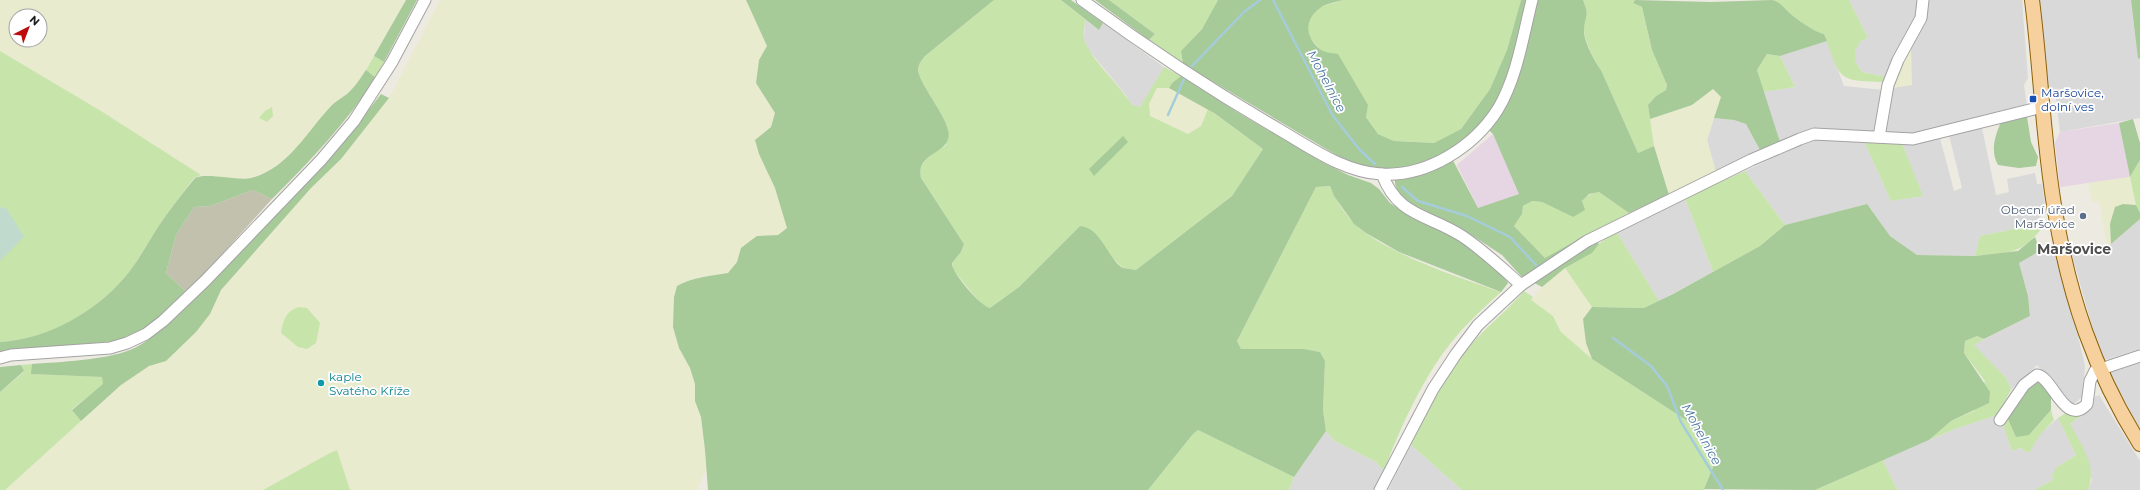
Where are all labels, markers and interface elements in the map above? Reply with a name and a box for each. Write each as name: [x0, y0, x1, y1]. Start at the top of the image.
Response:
north arrow: [8, 8, 48, 48]
text: N: [27, 12, 43, 29]
water label: Mohelnice: [1304, 47, 1350, 115]
place label: Maršovice, dolní ves: [2041, 85, 2104, 114]
marker: Maršovice, dolní ves: [2028, 94, 2038, 104]
place label: Obecní úřad Maršovice: [2001, 202, 2075, 231]
marker: Obecní úřad Maršovice: [2078, 211, 2088, 221]
district label: Maršovice: [2037, 240, 2111, 258]
place label: kaple Svatého Kříže: [329, 369, 410, 398]
marker: kaple Svatého Kříže: [316, 378, 326, 388]
water label: Mohelnice: [1679, 400, 1726, 468]

